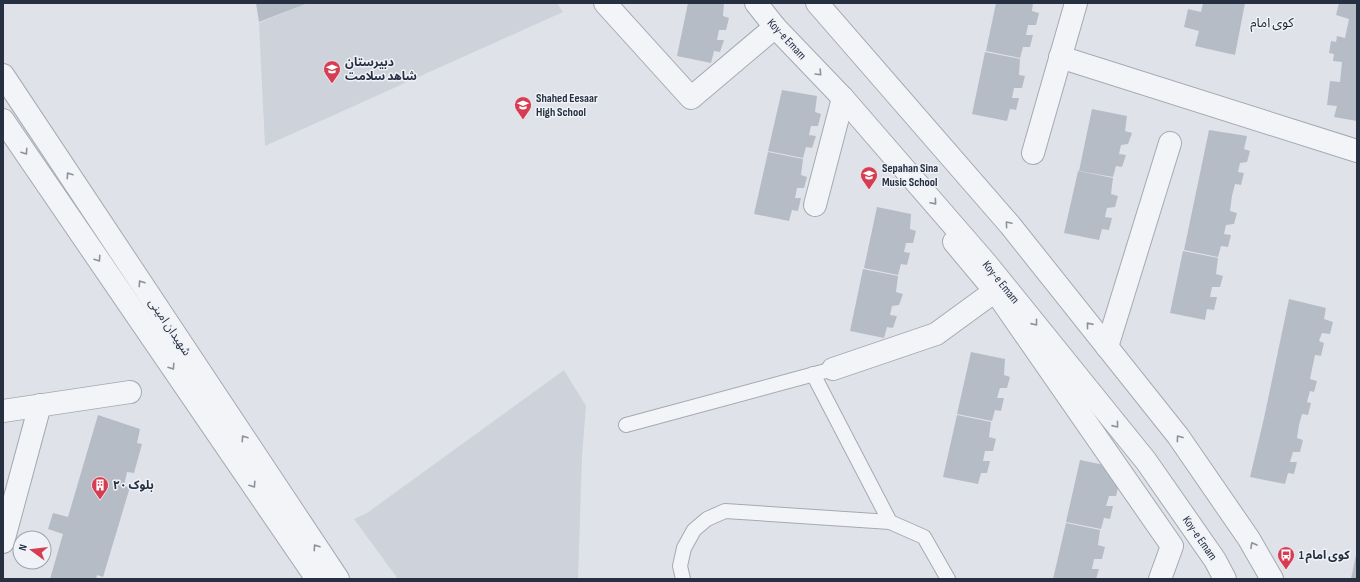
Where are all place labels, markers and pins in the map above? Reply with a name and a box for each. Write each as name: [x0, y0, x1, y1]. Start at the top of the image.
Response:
place label: دبیرستان شاهد سلامت: [345, 55, 417, 84]
school or university icon: دبیرستان شاهد سلامت: [322, 59, 342, 84]
place label: Shahed Eesaar High School: [536, 91, 598, 120]
school or university icon: Shahed Eesaar High School: [513, 95, 533, 120]
place label: Sepahan Sina Music School: [882, 161, 938, 190]
school or university icon: Sepahan Sina Music School: [859, 165, 879, 190]
building icon: بلوک ۲۰: [90, 475, 110, 500]
place label: بلوک ۲۰: [113, 478, 154, 493]
bus stop icon: کوی امام 1: [1276, 545, 1296, 570]
place label: کوی امام 1: [1299, 548, 1350, 564]

